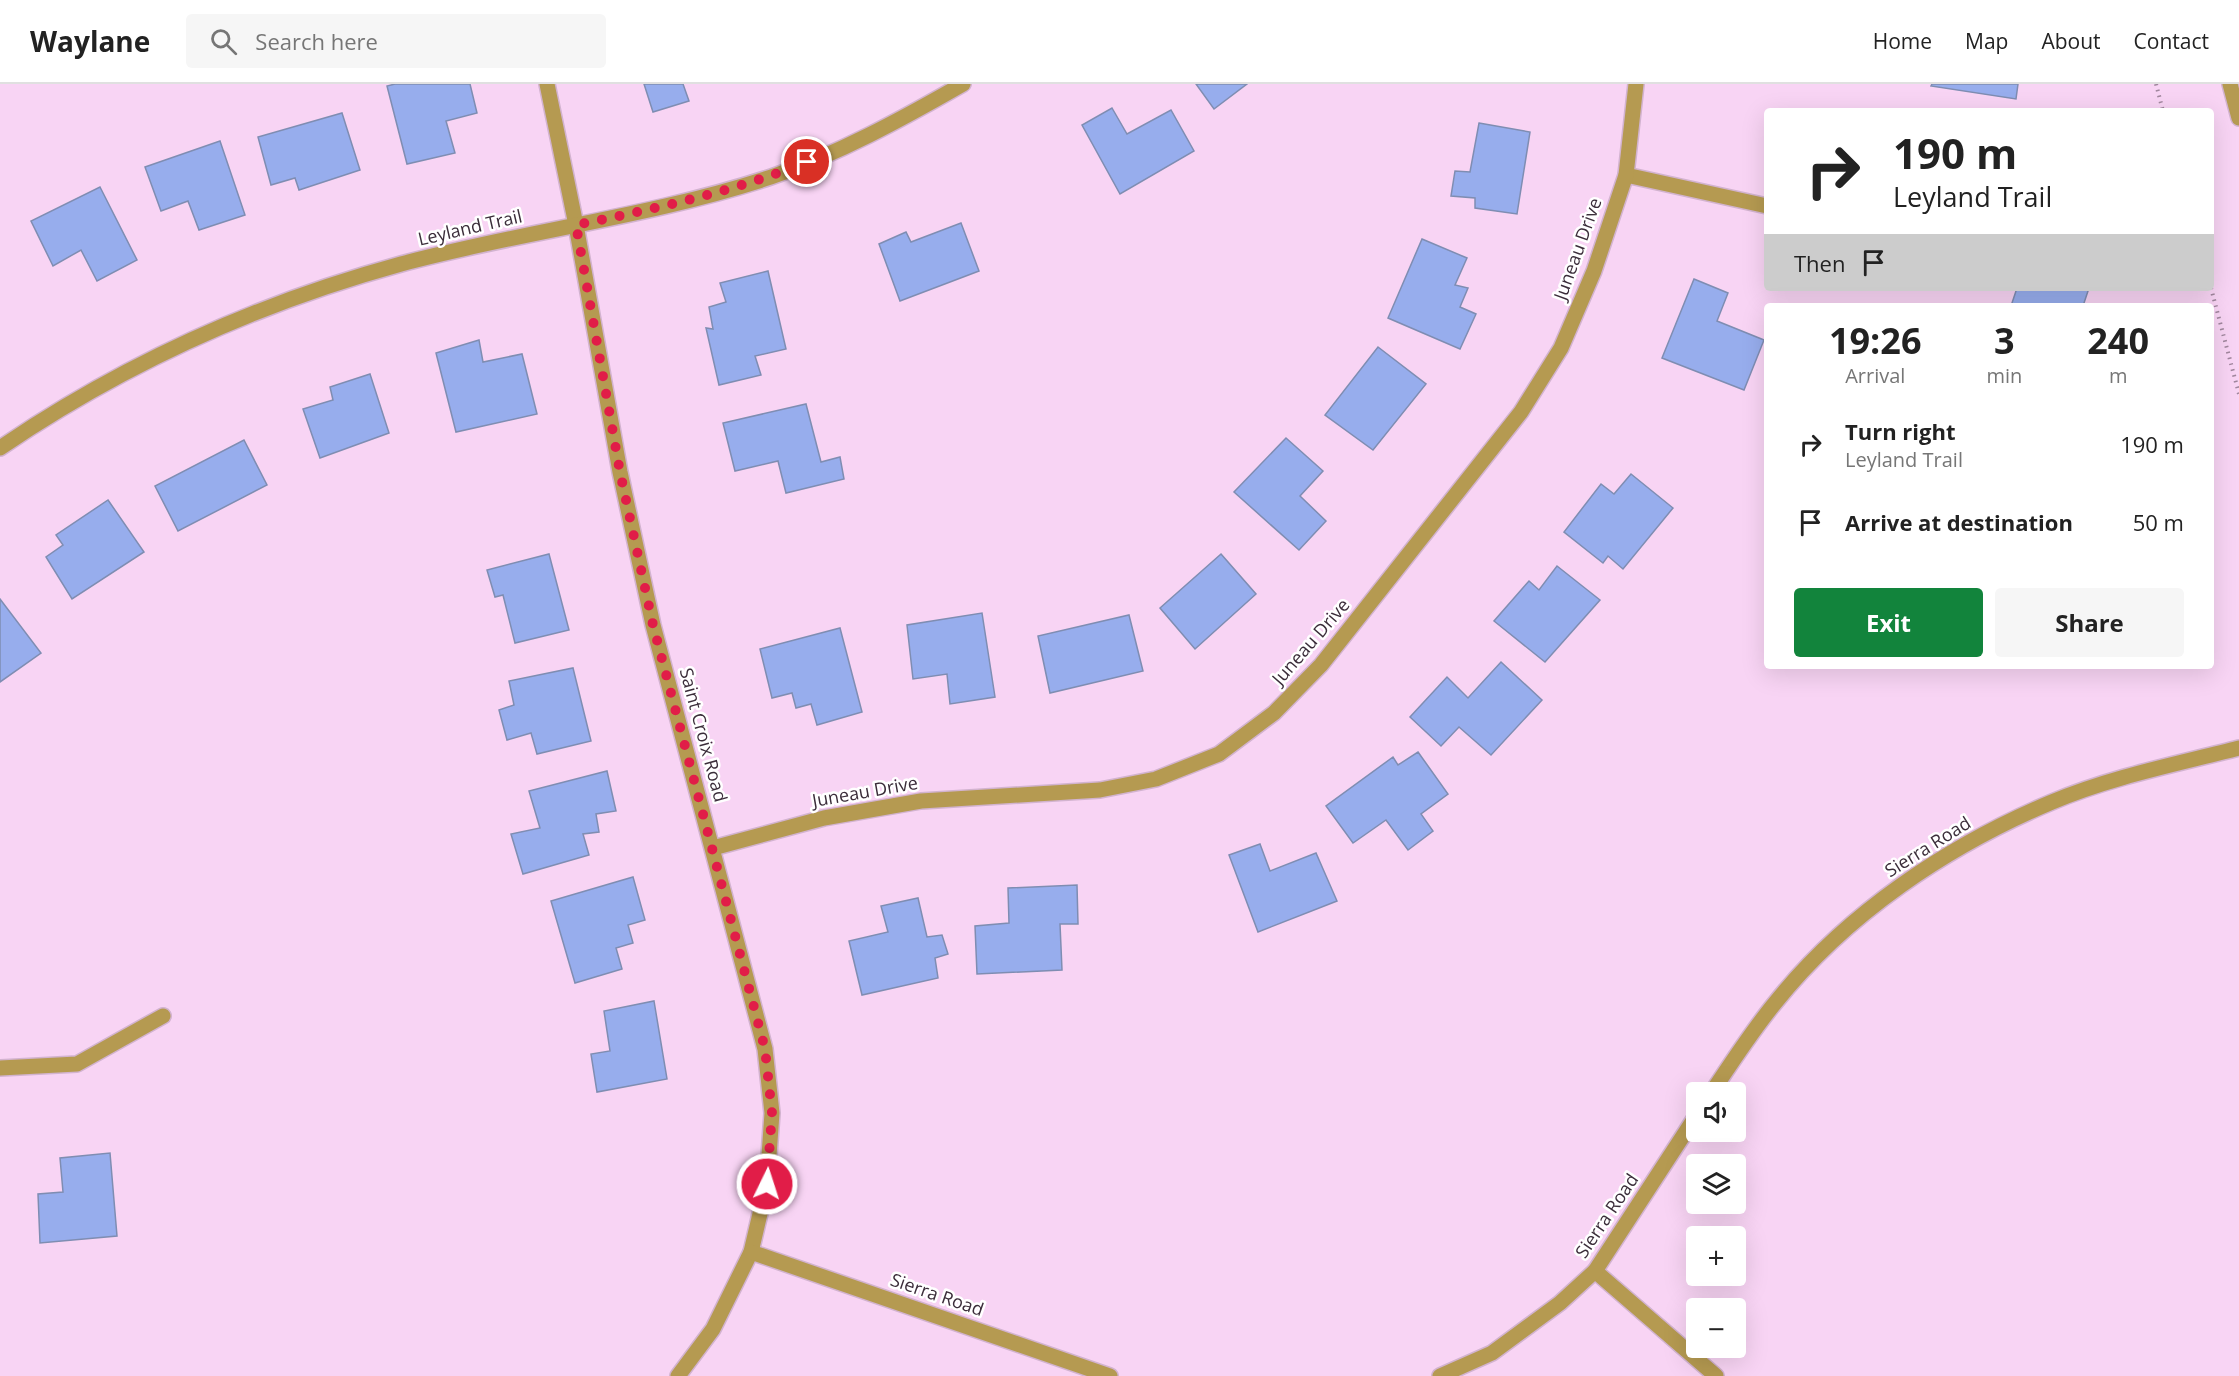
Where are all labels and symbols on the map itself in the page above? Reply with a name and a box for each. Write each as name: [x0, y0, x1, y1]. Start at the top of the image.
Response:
pin: [781, 136, 832, 187]
street label: Juneau Drive: [1547, 194, 1607, 305]
street label: Leyland Trail: [415, 203, 524, 251]
street label: Juneau Drive: [1265, 593, 1354, 691]
street label: Saint Croix Road: [675, 665, 733, 804]
street label: Juneau Drive: [808, 770, 919, 812]
street label: Sierra Road: [1880, 810, 1975, 882]
position arrow: [735, 1152, 799, 1216]
street label: Sierra Road: [1569, 1169, 1643, 1262]
street label: Sierra Road: [888, 1267, 987, 1321]

